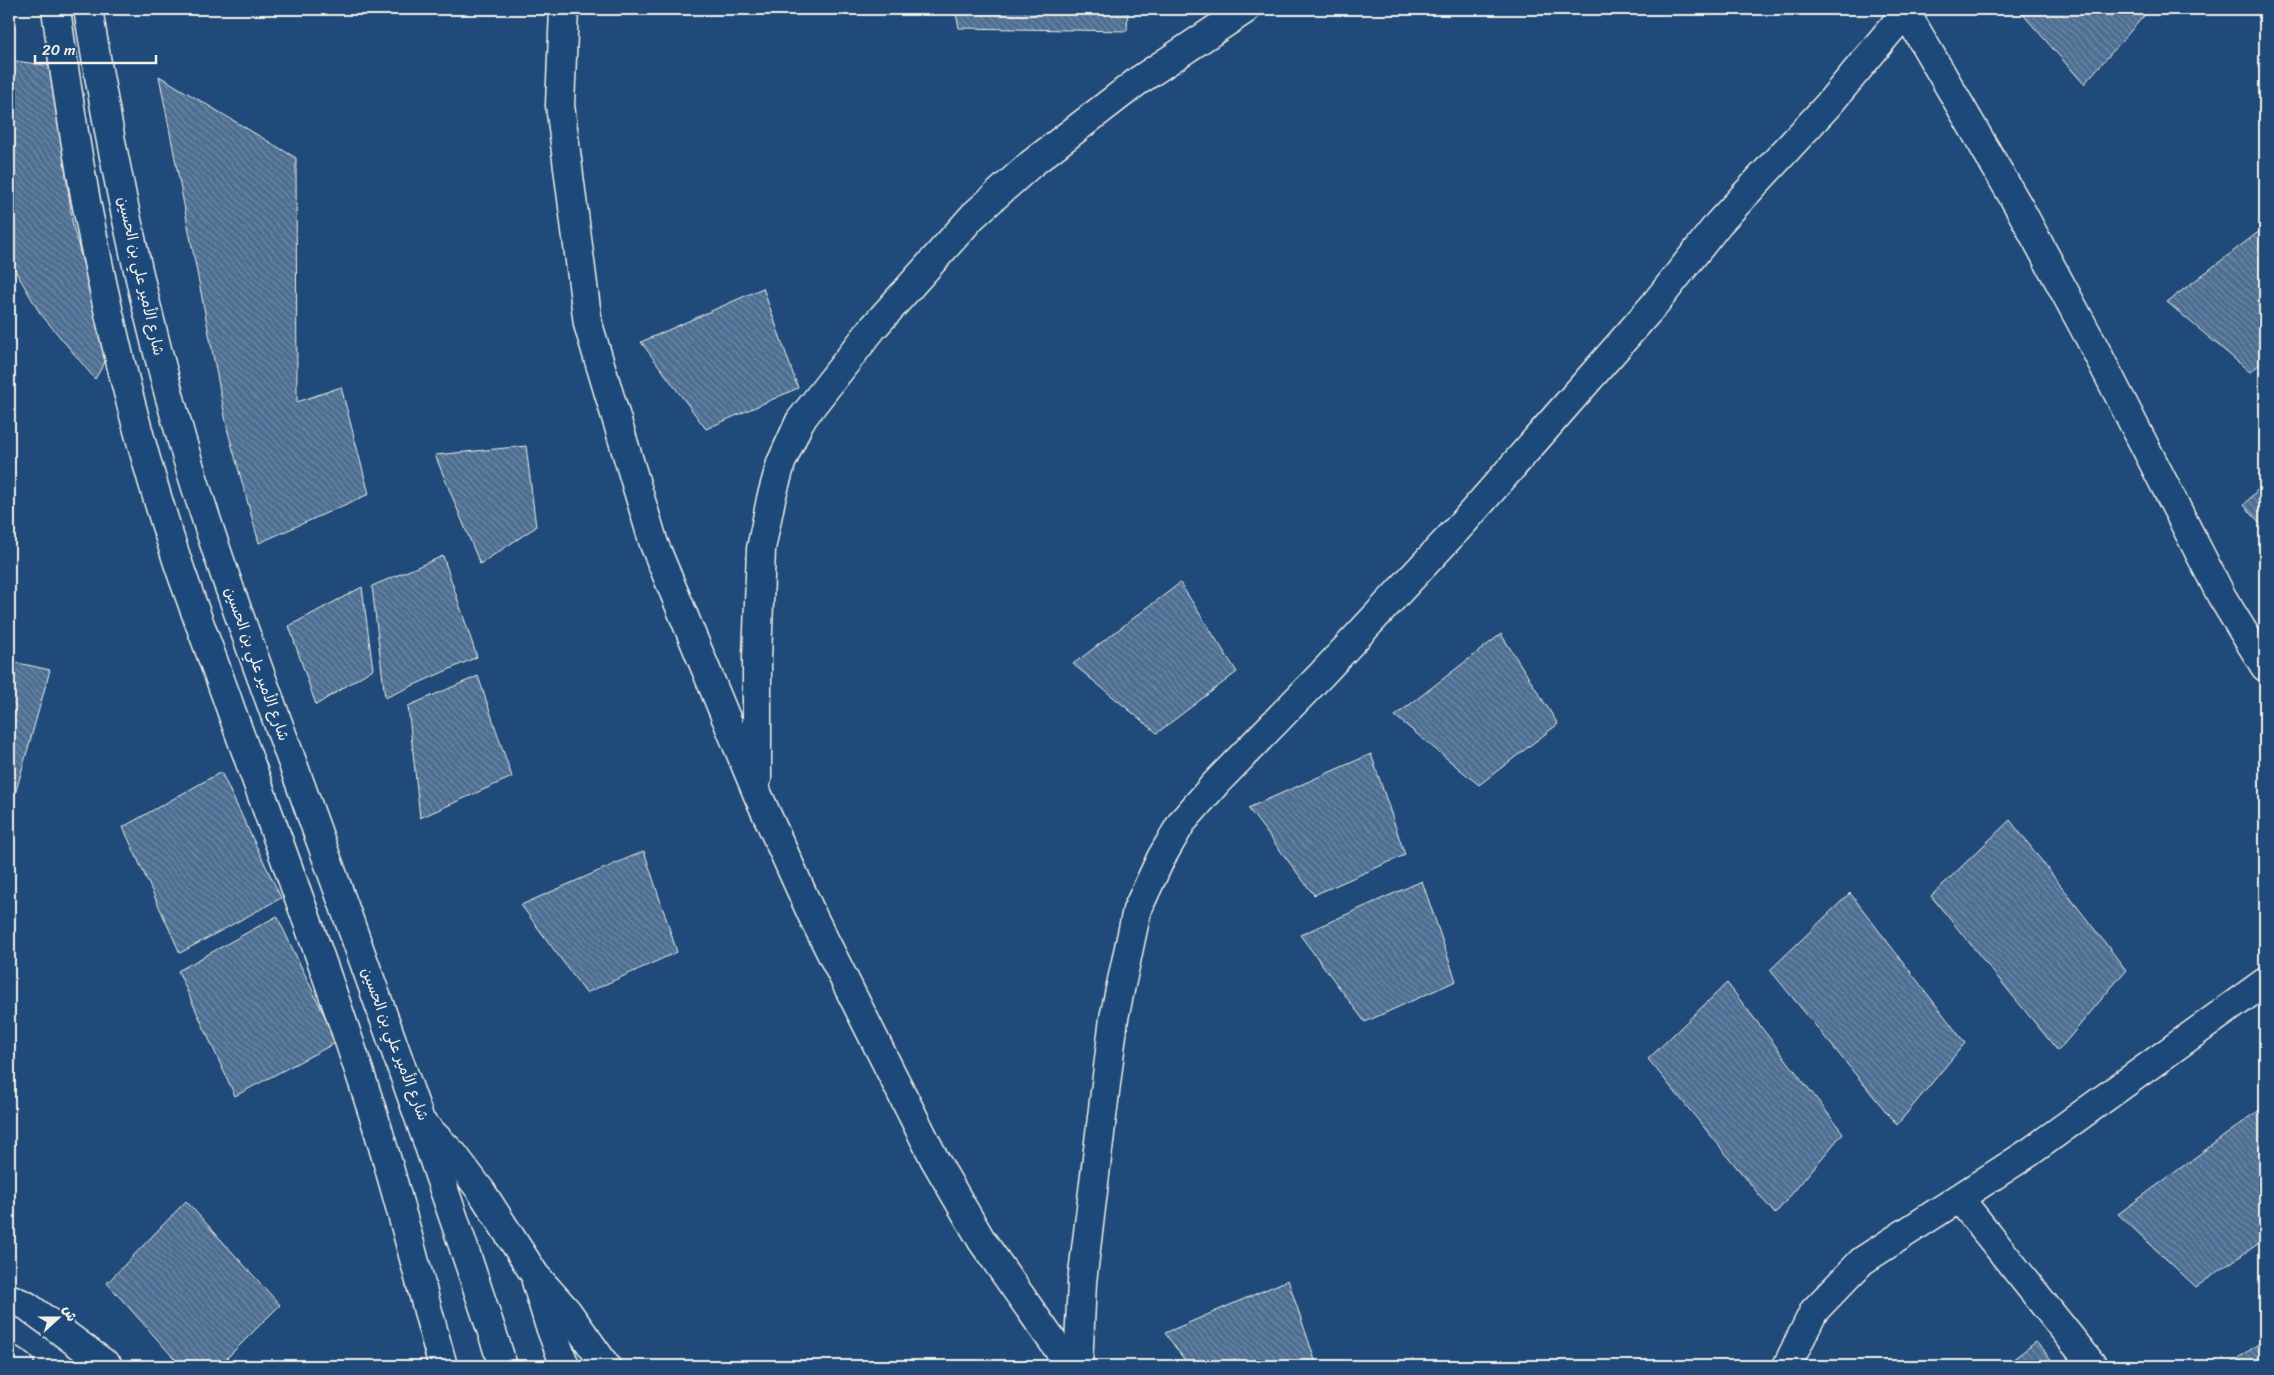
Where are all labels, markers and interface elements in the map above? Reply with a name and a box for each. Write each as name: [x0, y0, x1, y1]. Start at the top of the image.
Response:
scale bar: [35, 32, 156, 64]
text: 20 m: [42, 37, 76, 63]
street label: شارع الأمير علي بن الحسين: [110, 194, 172, 358]
street label: شارع الأمير علي بن الحسين: [217, 583, 297, 745]
street label: شارع الأمير علي بن الحسين: [354, 964, 436, 1124]
north arrow: [32, 1292, 82, 1342]
text: ش: [55, 1302, 84, 1325]

